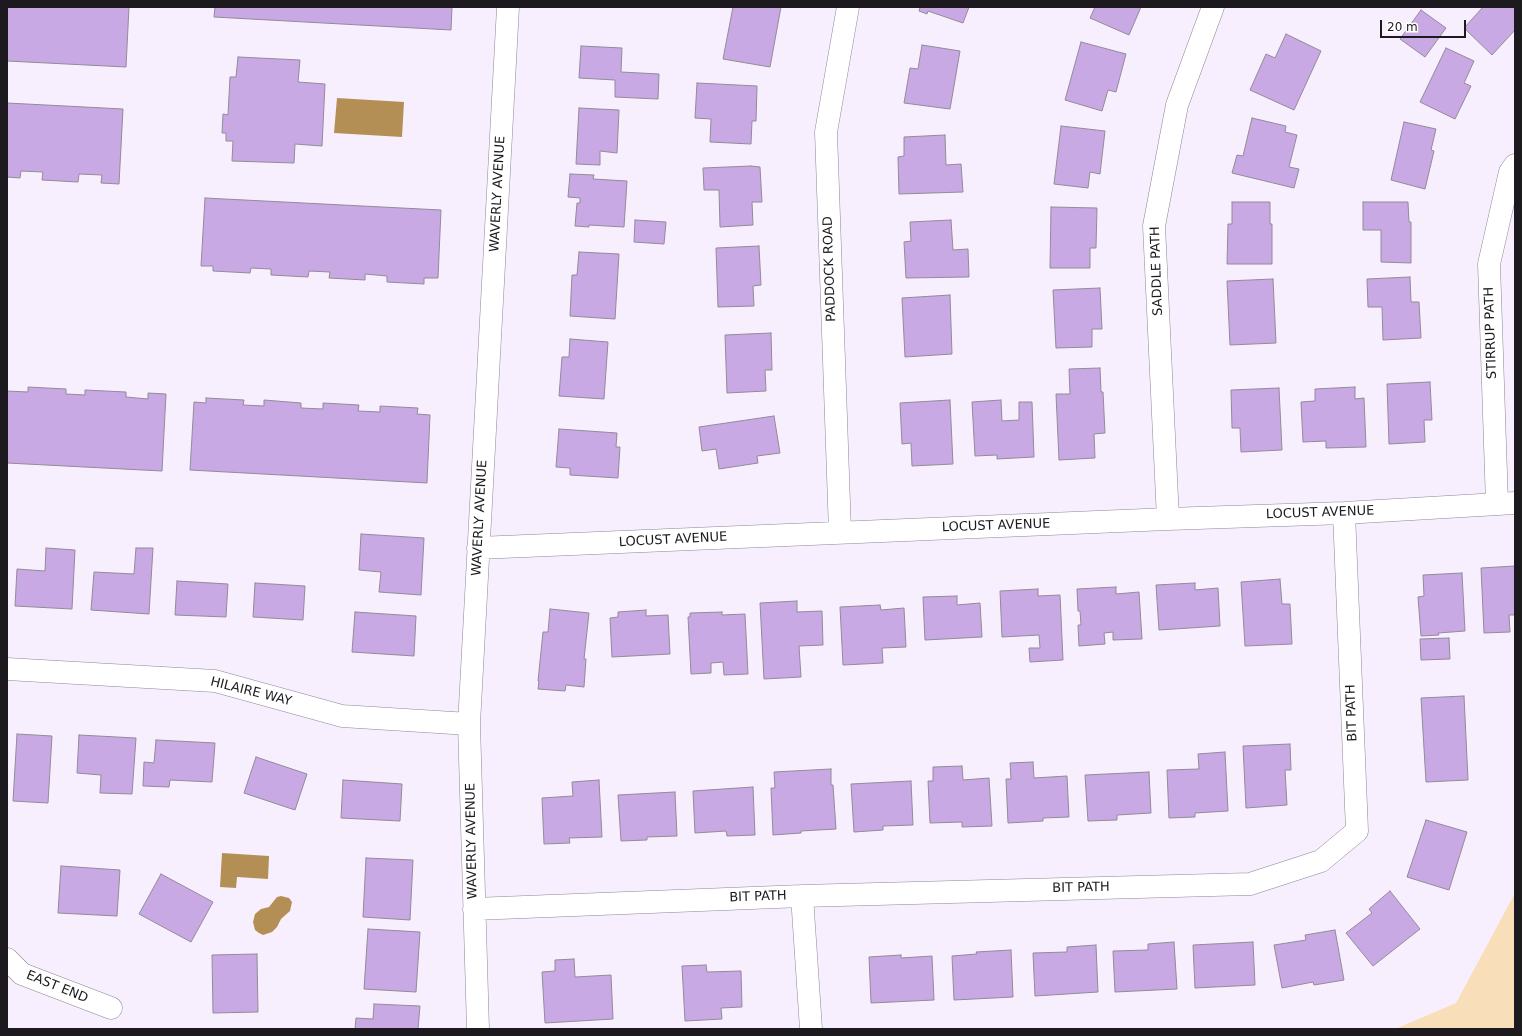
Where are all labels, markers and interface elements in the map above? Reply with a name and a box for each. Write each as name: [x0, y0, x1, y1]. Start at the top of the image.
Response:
scale bar: [1382, 12, 1468, 38]
text: 20 m: [1387, 20, 1418, 34]
street label: WAVERLY AVENUE: [487, 135, 509, 253]
street label: PADDOCK ROAD: [820, 216, 840, 322]
street label: SADDLE PATH: [1148, 226, 1166, 316]
street label: STIRRUP PATH: [1482, 287, 1500, 379]
street label: WAVERLY AVENUE: [469, 459, 491, 577]
street label: LOCUST AVENUE: [1265, 503, 1375, 523]
street label: LOCUST AVENUE: [941, 516, 1051, 536]
street label: LOCUST AVENUE: [618, 529, 728, 551]
street label: HILAIRE WAY: [209, 674, 293, 710]
street label: BIT PATH: [1343, 684, 1361, 742]
street label: WAVERLY AVENUE: [463, 783, 481, 899]
street label: BIT PATH: [1052, 880, 1110, 896]
street label: BIT PATH: [729, 888, 787, 906]
street label: EAST END: [24, 968, 90, 1006]

